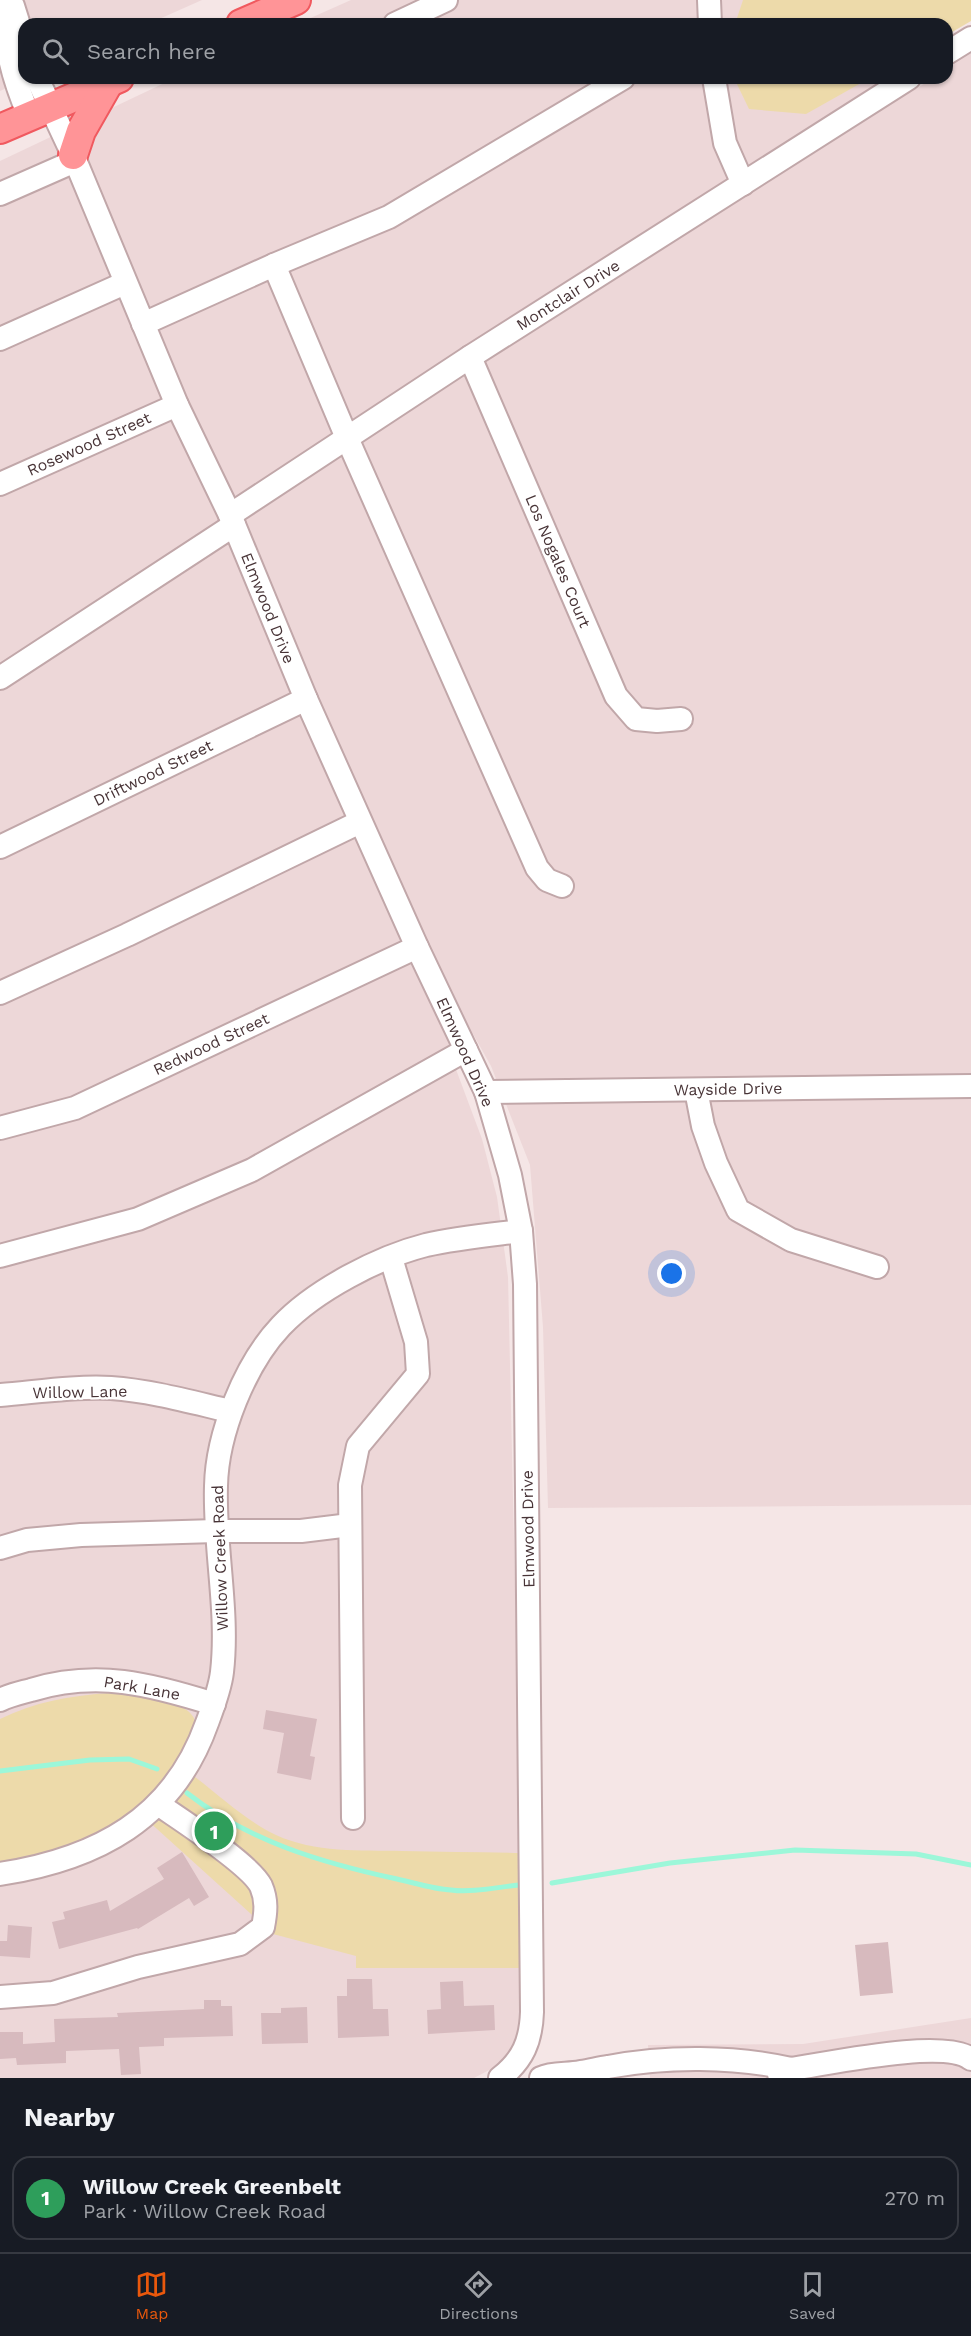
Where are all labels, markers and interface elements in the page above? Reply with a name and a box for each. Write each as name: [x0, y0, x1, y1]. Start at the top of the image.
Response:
search box: [18, 18, 953, 84]
icon: search: [39, 35, 72, 68]
text: Search here: [87, 39, 216, 64]
street label: Montclair Drive: [513, 256, 623, 334]
street label: Rosewood Street: [24, 408, 154, 480]
street label: Los Nogales Court: [521, 492, 595, 631]
street label: Elmwood Drive: [237, 550, 299, 666]
street label: Driftwood Street: [90, 736, 216, 810]
street label: Elmwood Drive: [432, 994, 498, 1110]
street label: Redwood Street: [150, 1009, 272, 1079]
street label: Wayside Drive: [674, 1079, 782, 1099]
your location: [657, 1259, 686, 1288]
street label: Willow Lane: [32, 1382, 128, 1402]
street label: Elmwood Drive: [517, 1470, 539, 1588]
street label: Willow Creek Road: [208, 1485, 232, 1631]
street label: Park Lane: [102, 1672, 182, 1704]
pin: 1: [194, 1808, 234, 1854]
text: Nearby: [24, 2102, 115, 2132]
text: Willow Creek Greenbelt: [83, 2174, 341, 2199]
text: 1: [41, 2186, 50, 2210]
text: 270 m: [885, 2186, 945, 2210]
text: Park · Willow Creek Road: [83, 2199, 326, 2223]
tab: Map: [135, 2268, 168, 2323]
tab: Directions: [439, 2268, 518, 2323]
tab: Saved: [789, 2268, 836, 2323]

